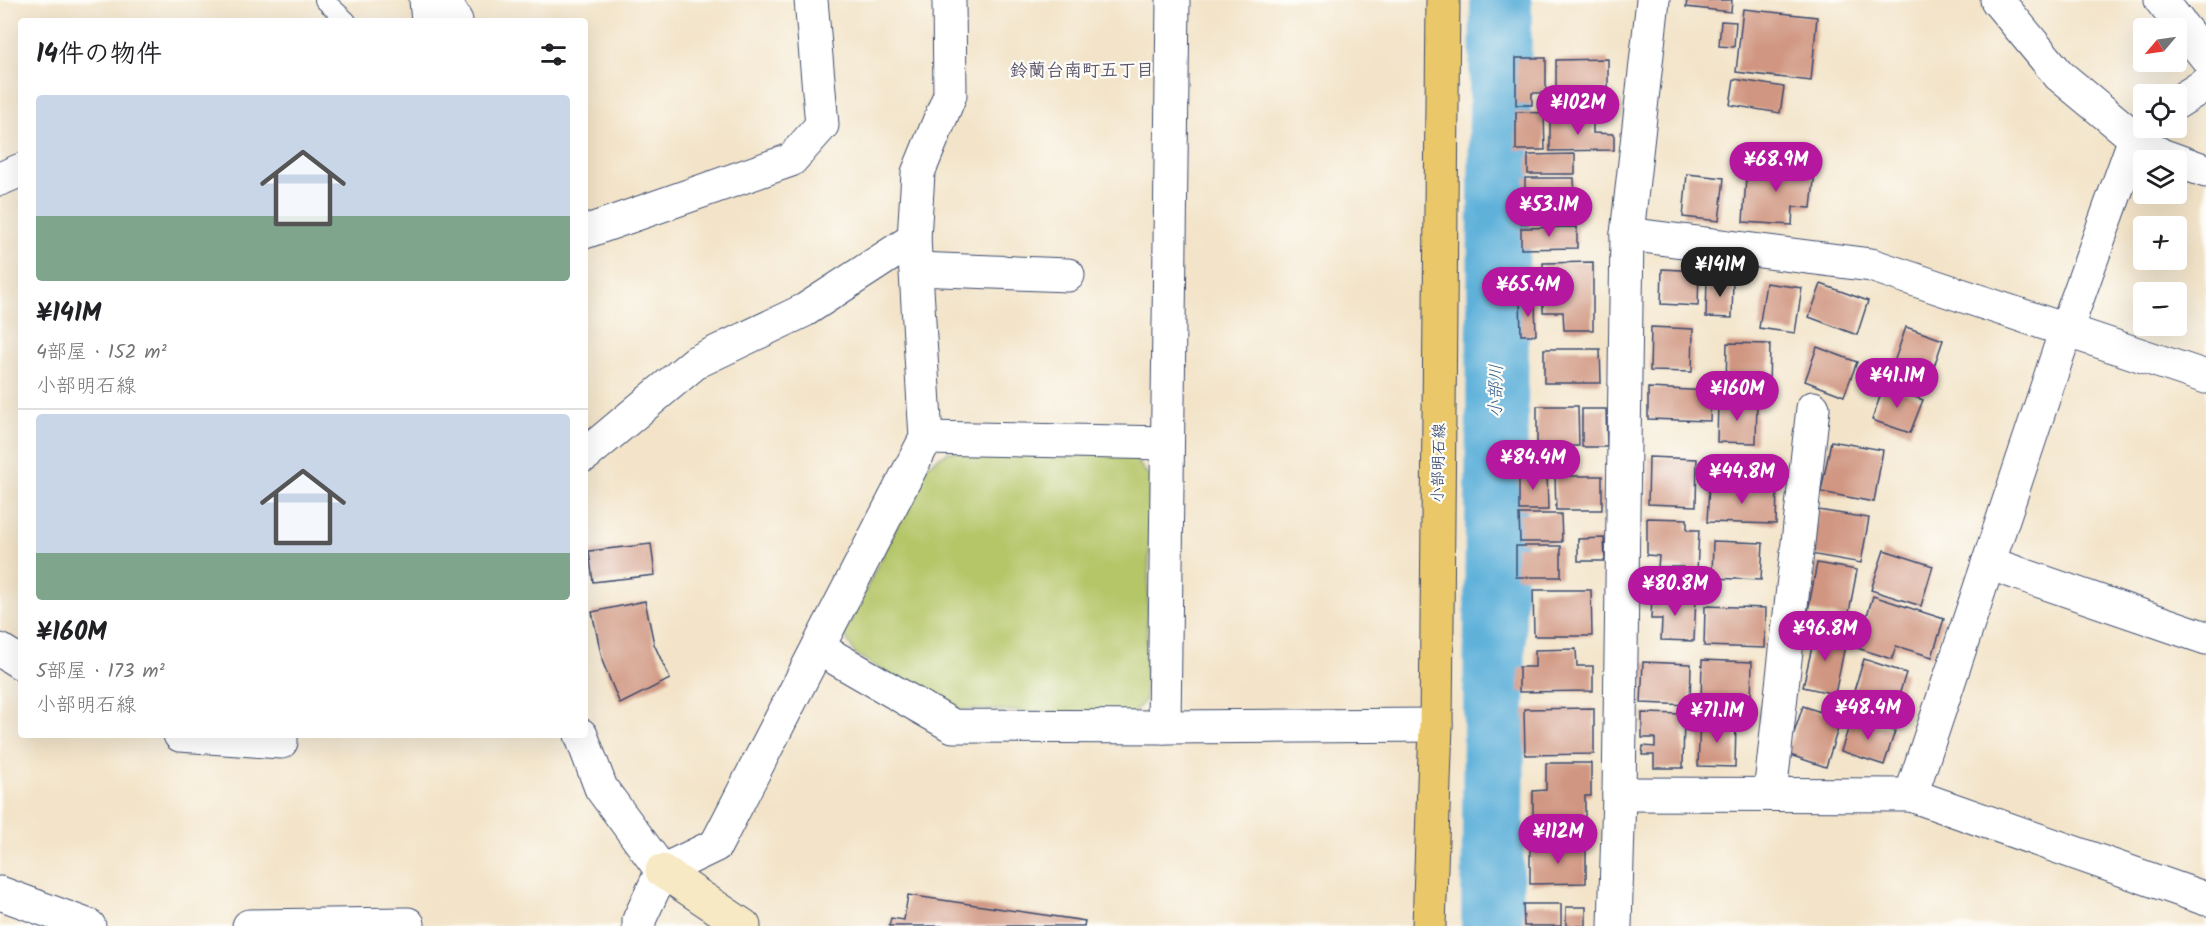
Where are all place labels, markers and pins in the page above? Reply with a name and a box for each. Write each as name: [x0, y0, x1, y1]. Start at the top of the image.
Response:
pin: ¥102M: [1536, 85, 1620, 136]
pin: ¥68.9M: [1727, 142, 1825, 193]
pin: ¥53.1M: [1500, 187, 1598, 238]
pin: ¥141M: [1678, 247, 1762, 298]
pin: ¥65.4M: [1479, 267, 1577, 318]
pin: ¥41.1M: [1848, 358, 1946, 409]
pin: ¥160M: [1695, 371, 1779, 422]
pin: ¥84.4M: [1484, 440, 1582, 491]
pin: ¥44.8M: [1693, 454, 1791, 505]
pin: ¥80.8M: [1626, 566, 1724, 617]
pin: ¥96.8M: [1776, 611, 1874, 662]
pin: ¥48.4M: [1819, 690, 1917, 741]
pin: ¥71.1M: [1668, 693, 1766, 744]
pin: ¥112M: [1516, 814, 1600, 865]

